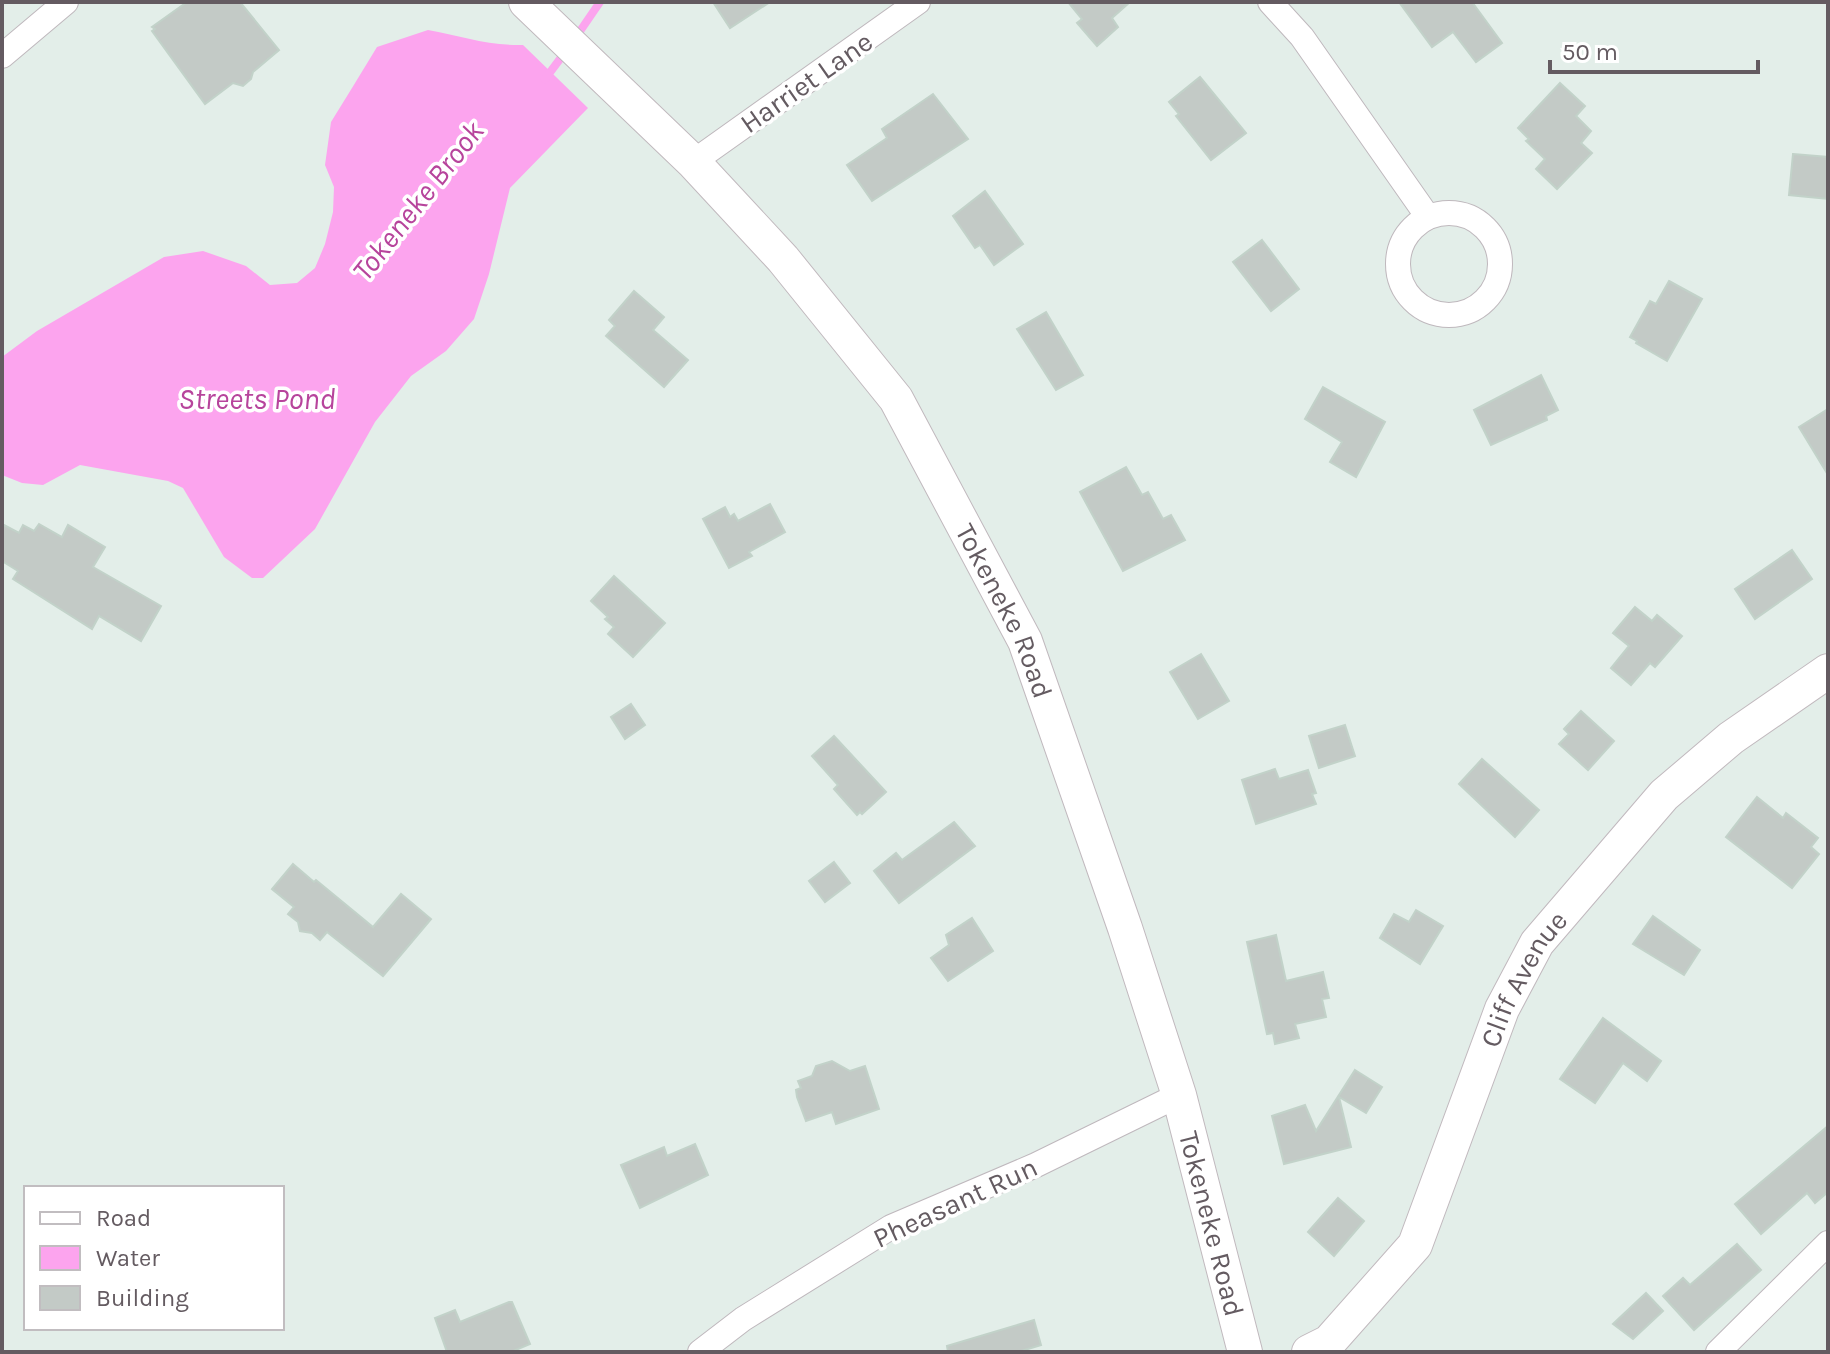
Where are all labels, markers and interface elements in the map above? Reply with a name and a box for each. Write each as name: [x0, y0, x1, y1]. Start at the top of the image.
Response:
scale bar: [1550, 24, 1758, 74]
street label: Harriet Lane: [734, 25, 879, 140]
text: 50 m: [1562, 38, 1618, 66]
water label: Tokeneke Brook: [344, 113, 492, 288]
water label: Streets Pond: [178, 381, 336, 417]
street label: Tokeneke Road: [949, 518, 1060, 703]
street label: Cliff Avenue: [1473, 904, 1574, 1052]
street label: Tokeneke Road: [1172, 1128, 1251, 1320]
street label: Pheasant Run: [868, 1150, 1043, 1255]
legend: [24, 1186, 284, 1330]
text: Road: [96, 1204, 151, 1232]
text: Water: [96, 1244, 160, 1272]
text: Building: [96, 1284, 189, 1312]

